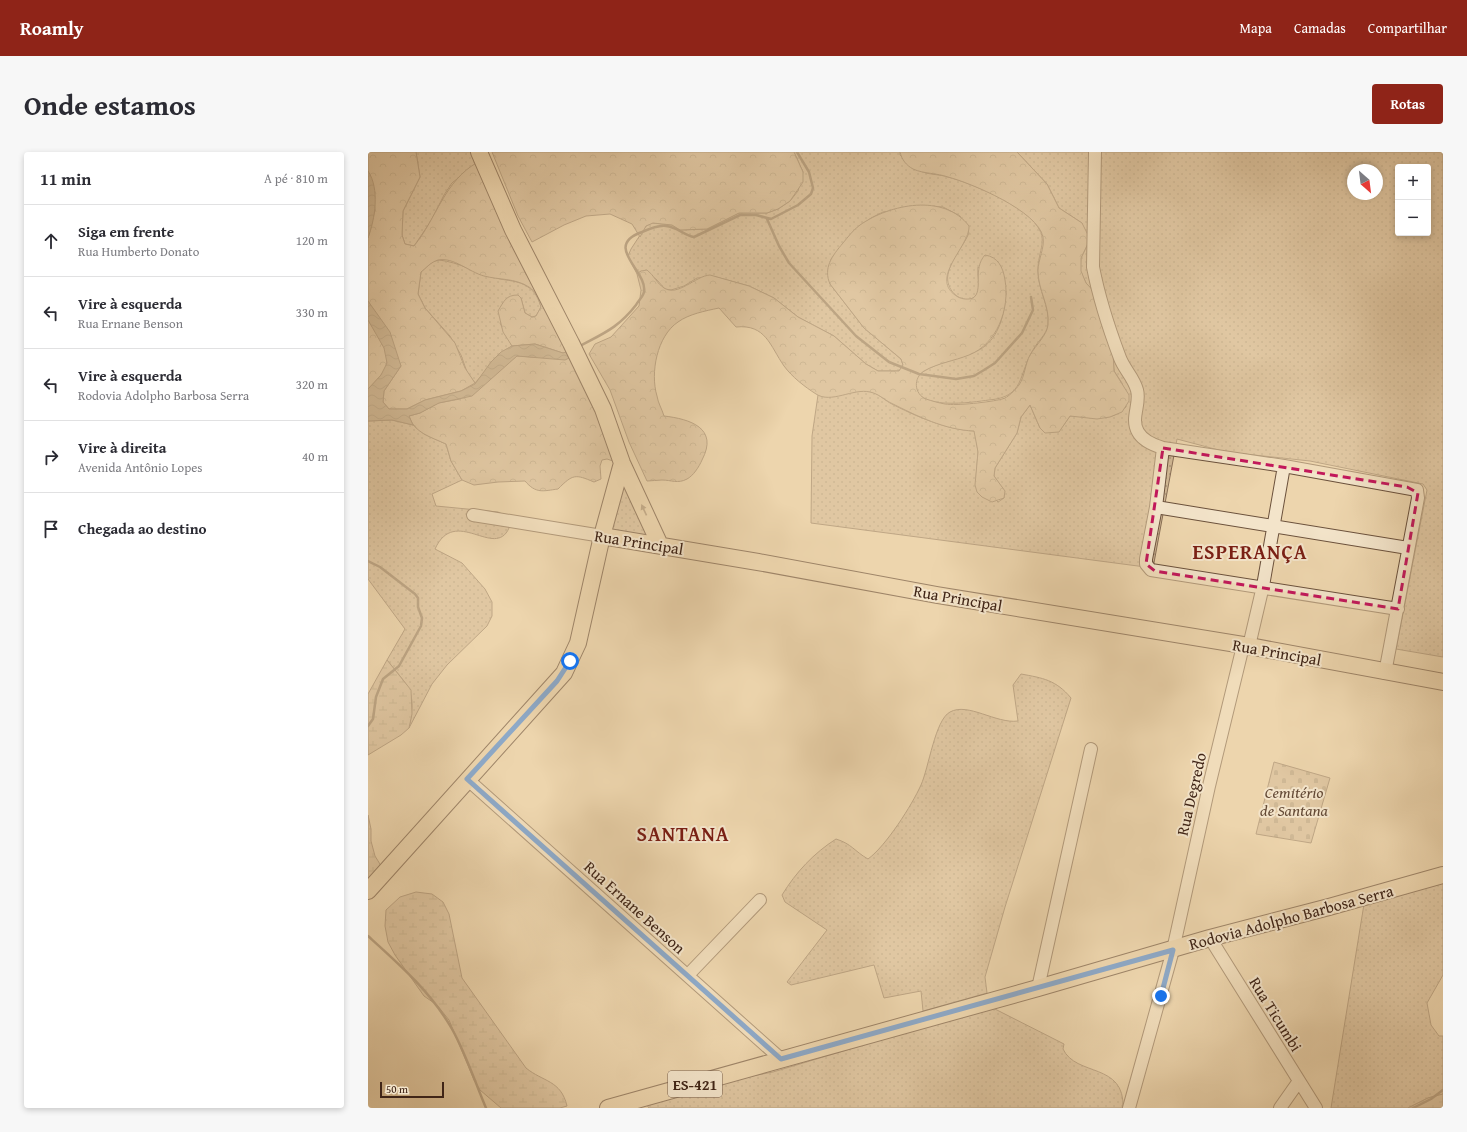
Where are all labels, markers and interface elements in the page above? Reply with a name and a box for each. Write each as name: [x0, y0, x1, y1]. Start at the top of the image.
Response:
text: Roamly: [20, 14, 84, 42]
text: Mapa: [1240, 18, 1272, 38]
text: Camadas: [1294, 18, 1346, 38]
text: Compartilhar: [1368, 18, 1447, 38]
text: Onde estamos: [24, 84, 196, 125]
button: Rotas: [1372, 84, 1443, 124]
north arrow: [1347, 164, 1383, 200]
map controls: [1395, 164, 1431, 236]
button: +: [1395, 164, 1431, 200]
text: 11 min: [40, 166, 91, 191]
text: A pé · 810 m: [264, 169, 328, 188]
button: −: [1395, 200, 1431, 236]
text: Siga em frente: [78, 221, 174, 242]
icon: ahead: [40, 230, 62, 252]
text: 120 m: [296, 231, 328, 250]
text: Rua Humberto Donato: [78, 242, 199, 261]
text: Vire à esquerda: [78, 293, 182, 314]
icon: left: [40, 302, 62, 324]
text: 330 m: [296, 303, 328, 322]
text: Rua Ernane Benson: [78, 314, 183, 333]
text: Vire à esquerda: [78, 365, 182, 386]
icon: left: [40, 374, 62, 396]
text: 320 m: [296, 375, 328, 394]
text: Rodovia Adolpho Barbosa Serra: [78, 386, 249, 405]
text: Vire à direita: [78, 437, 166, 458]
icon: right: [40, 446, 62, 468]
text: 40 m: [302, 447, 328, 466]
text: Avenida Antônio Lopes: [78, 458, 203, 477]
one-way arrow: [640, 503, 646, 515]
icon: arrive: [40, 518, 62, 540]
text: Chegada ao destino: [78, 518, 206, 539]
street label: Rua Principal: [593, 523, 686, 561]
district label: ESPERANÇA: [1192, 537, 1308, 566]
street label: Rua Principal: [912, 578, 1005, 618]
street label: Rua Principal: [1231, 632, 1324, 672]
route start: [561, 652, 579, 670]
street label: Rua Degredo: [1170, 750, 1212, 838]
park label: Cemitério de Santana: [1260, 780, 1329, 822]
district label: SANTANA: [636, 819, 730, 848]
street label: Rua Ernane Benson: [579, 855, 691, 959]
street label: Rodovia Adolpho Barbosa Serra: [1186, 878, 1396, 956]
street label: Rua Ticumbi: [1244, 972, 1309, 1056]
route end: [1152, 987, 1170, 1005]
road number: ES-421: [668, 1071, 722, 1097]
scale bar: [380, 1080, 444, 1099]
text: 50 m: [386, 1081, 408, 1097]

